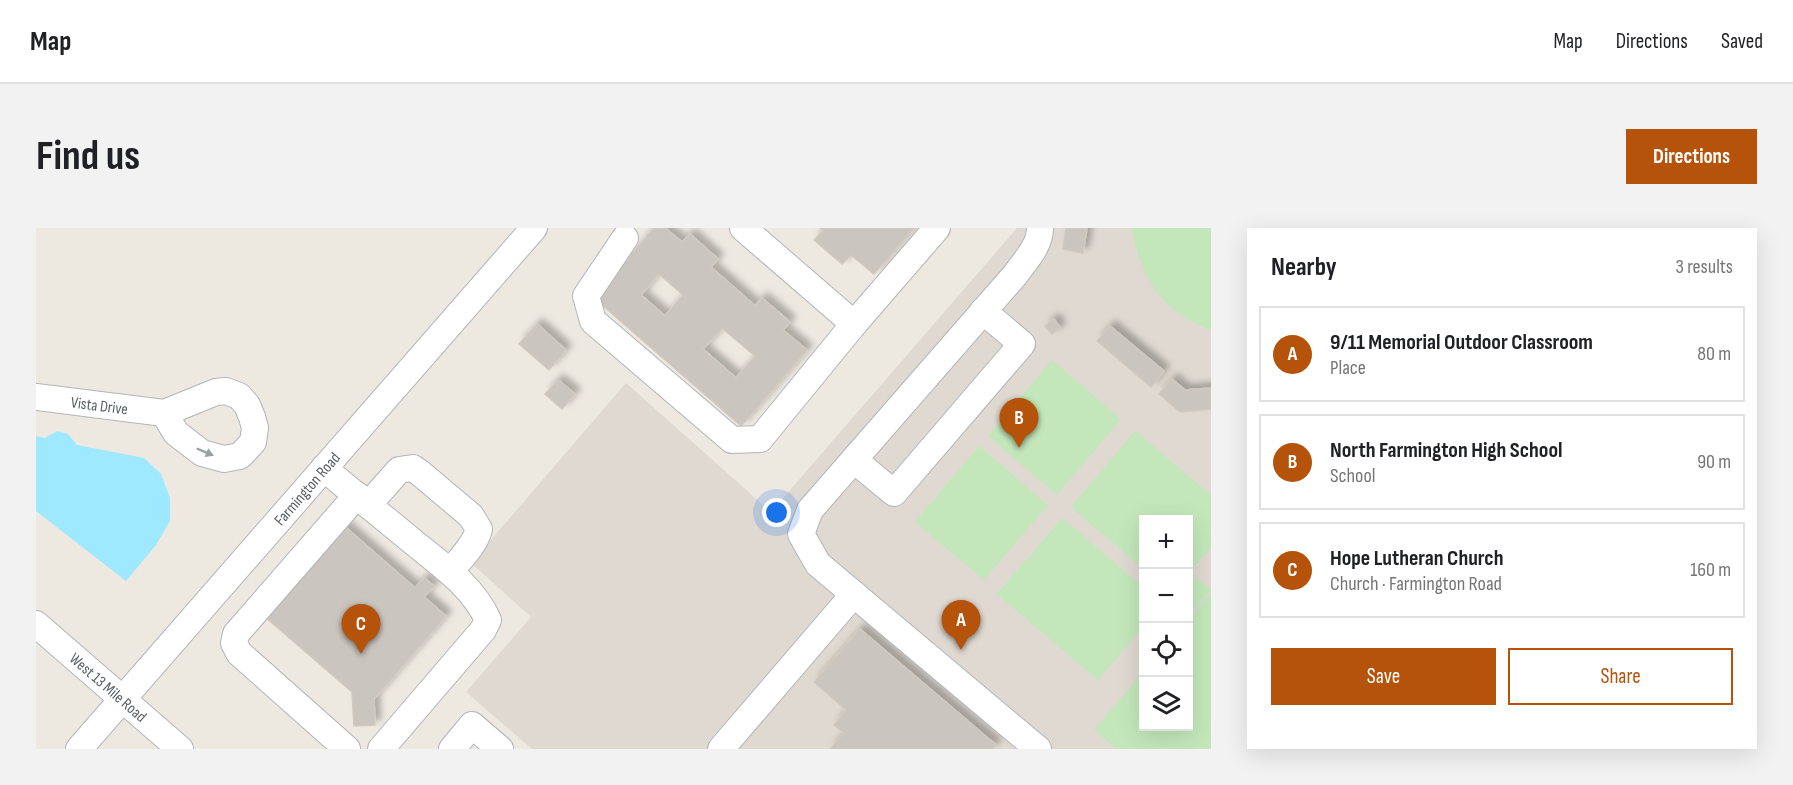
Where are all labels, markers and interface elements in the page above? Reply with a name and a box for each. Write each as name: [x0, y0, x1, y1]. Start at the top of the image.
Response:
text: Map: [30, 25, 71, 58]
text: Map: [1553, 29, 1583, 54]
text: Directions: [1616, 29, 1688, 54]
text: Saved: [1721, 29, 1763, 54]
button: Directions: [1626, 129, 1757, 184]
text: Find us: [36, 131, 140, 182]
text: Nearby: [1271, 252, 1337, 283]
text: 3 results: [1676, 255, 1733, 279]
text: 9/11 Memorial Outdoor Classroom: [1330, 329, 1593, 356]
text: A: [1288, 342, 1297, 366]
text: 80 m: [1697, 342, 1731, 366]
text: Place: [1330, 356, 1366, 380]
street label: Vista Drive: [70, 393, 129, 419]
pin: B: [1000, 398, 1038, 448]
text: North Farmington High School: [1330, 437, 1562, 464]
one-way arrow: [196, 447, 214, 457]
street label: Farmington Road: [271, 449, 345, 530]
text: B: [1288, 450, 1297, 474]
text: 90 m: [1697, 450, 1731, 474]
text: School: [1330, 464, 1375, 488]
your location: [762, 498, 791, 527]
map controls: [1139, 515, 1193, 731]
button: +: [1139, 515, 1193, 569]
text: Hope Lutheran Church: [1330, 545, 1503, 572]
text: C: [1287, 558, 1298, 582]
text: 160 m: [1690, 558, 1731, 582]
button: −: [1139, 569, 1193, 623]
text: Church · Farmington Road: [1330, 572, 1502, 596]
pin: A: [942, 600, 980, 650]
pin: C: [342, 604, 380, 654]
button: locate: [1139, 623, 1193, 677]
button: Save: [1271, 648, 1496, 705]
button: Share: [1508, 648, 1733, 705]
street label: West 13 Mile Road: [65, 649, 150, 727]
button: layers: [1139, 677, 1193, 731]

